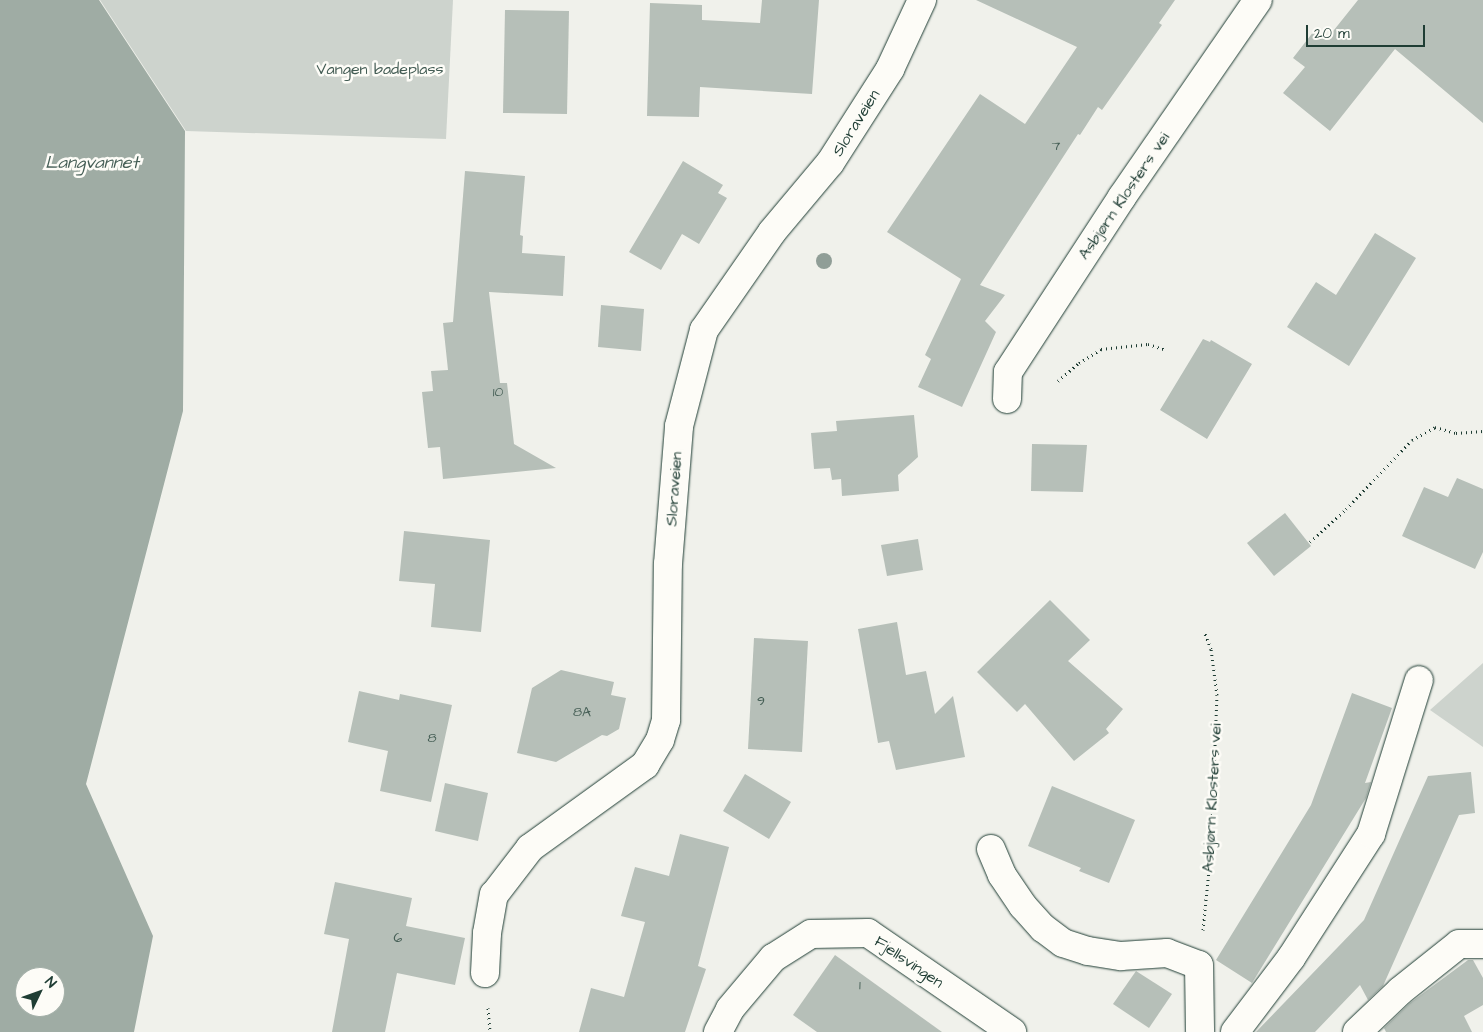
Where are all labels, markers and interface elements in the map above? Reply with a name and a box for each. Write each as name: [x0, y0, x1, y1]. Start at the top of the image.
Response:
scale bar: [1308, 15, 1427, 47]
text: 20 m: [1314, 23, 1350, 44]
park label: Vangen badeplass: [316, 59, 444, 79]
street label: Sloraveien: [828, 86, 884, 160]
street label: Asbjørn Klosters vei: [1074, 129, 1174, 263]
house number: 7: [1052, 138, 1060, 154]
water label: Langvannet: [45, 152, 139, 174]
house number: 10: [493, 384, 503, 400]
street label: Sloraveien: [662, 451, 686, 527]
house number: 9: [757, 693, 765, 709]
house number: 8A: [573, 704, 591, 720]
street label: Asbjørn Klosters vei: [1199, 723, 1225, 873]
house number: 8: [427, 730, 437, 746]
house number: 6: [394, 930, 402, 946]
street label: Fjellsvingen: [871, 932, 947, 992]
north arrow: [15, 967, 65, 1017]
text: N: [40, 973, 61, 993]
house number: 1: [859, 977, 861, 993]

